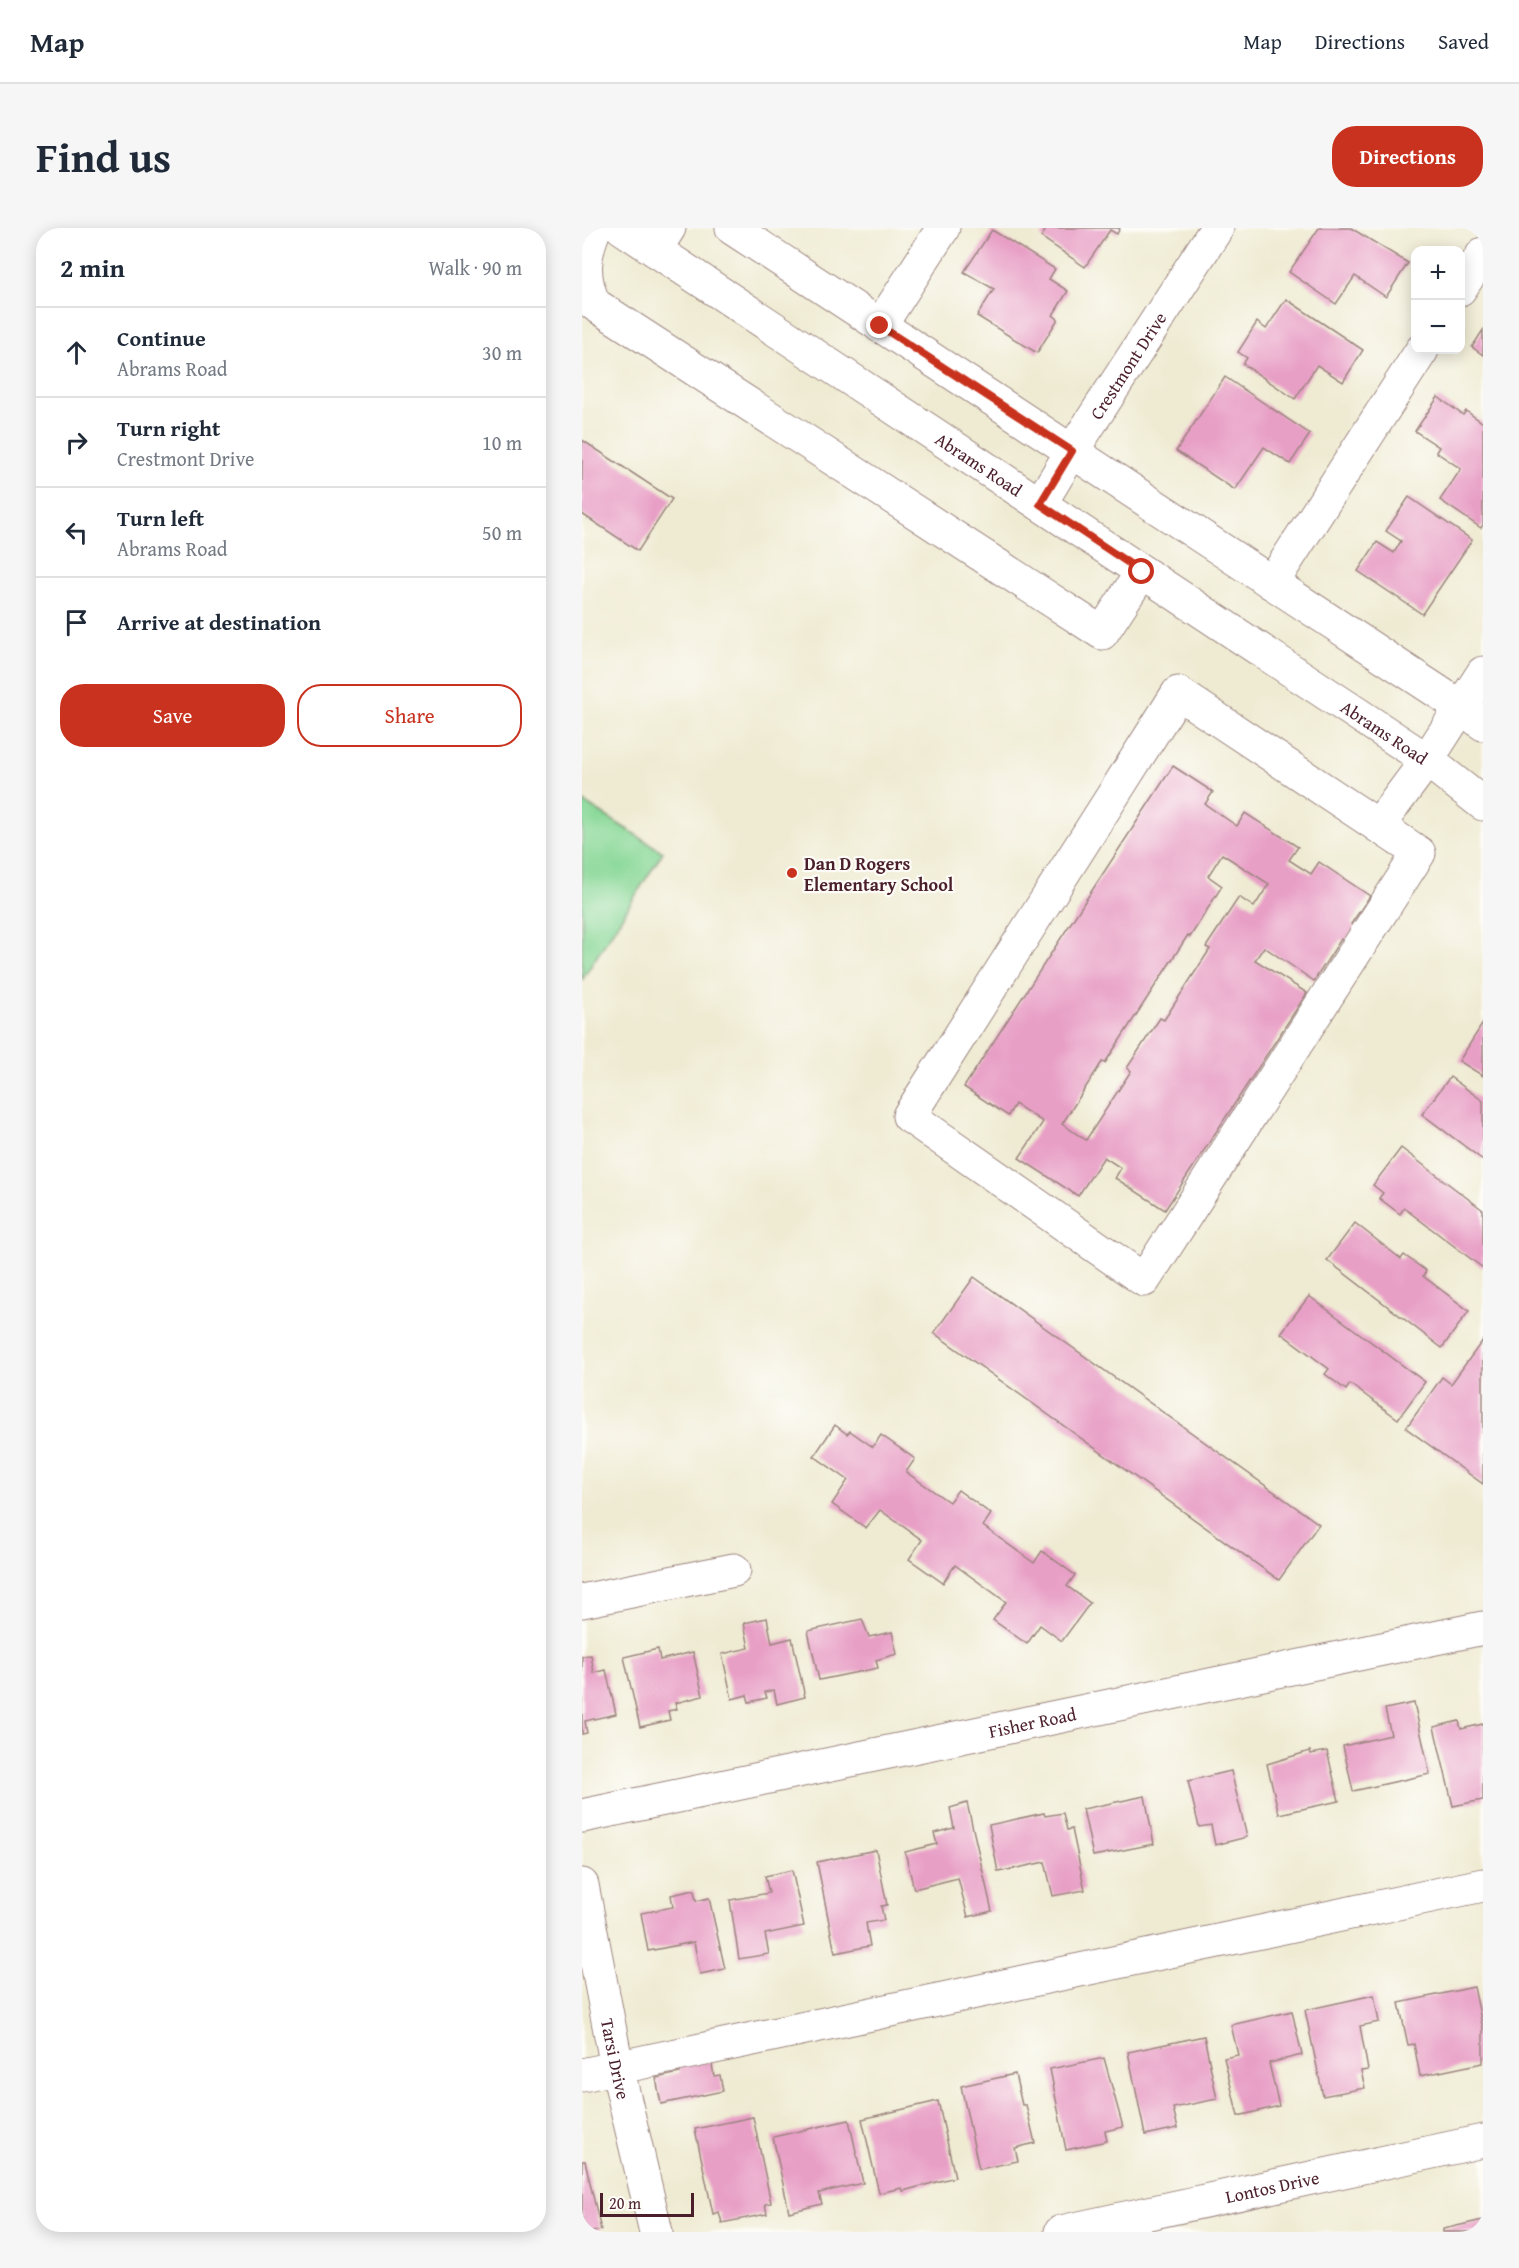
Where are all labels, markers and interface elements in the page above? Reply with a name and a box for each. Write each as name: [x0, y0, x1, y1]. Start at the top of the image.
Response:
text: Map: [30, 21, 84, 62]
text: Map: [1243, 26, 1282, 57]
text: Directions: [1315, 26, 1405, 57]
text: Saved: [1438, 26, 1489, 57]
text: Find us: [36, 126, 171, 187]
button: Directions: [1332, 126, 1483, 187]
map controls: [1411, 246, 1465, 354]
button: +: [1411, 246, 1465, 300]
text: 2 min: [60, 248, 125, 287]
text: Walk · 90 m: [428, 253, 522, 282]
button: −: [1411, 300, 1465, 354]
street label: Crestmont Drive: [1083, 306, 1173, 425]
route end: [866, 312, 892, 338]
text: Continue: [117, 322, 206, 354]
icon: ahead: [60, 336, 93, 369]
text: 30 m: [482, 338, 522, 367]
text: Abrams Road: [117, 354, 228, 383]
text: Turn right: [117, 412, 220, 444]
street label: Abrams Road: [930, 425, 1028, 503]
icon: right: [60, 426, 93, 459]
text: 10 m: [482, 428, 522, 457]
text: Crestmont Drive: [117, 444, 254, 473]
text: Turn left: [117, 502, 204, 534]
icon: left: [60, 516, 93, 549]
text: 50 m: [482, 518, 522, 547]
text: Abrams Road: [117, 534, 228, 563]
route start: [1128, 558, 1154, 584]
icon: arrive: [60, 606, 93, 639]
text: Arrive at destination: [117, 606, 321, 638]
button: Save: [60, 684, 285, 747]
button: Share: [297, 684, 522, 747]
street label: Abrams Road: [1336, 693, 1434, 771]
place label: Dan D Rogers Elementary School: [804, 850, 954, 898]
marker: Dan D Rogers Elementary School: [785, 866, 799, 880]
street label: Fisher Road: [986, 1700, 1079, 1744]
street label: Tarsi Drive: [594, 2016, 638, 2102]
street label: Lontos Drive: [1223, 2163, 1322, 2210]
scale bar: [600, 2190, 694, 2218]
text: 20 m: [609, 2191, 641, 2215]

